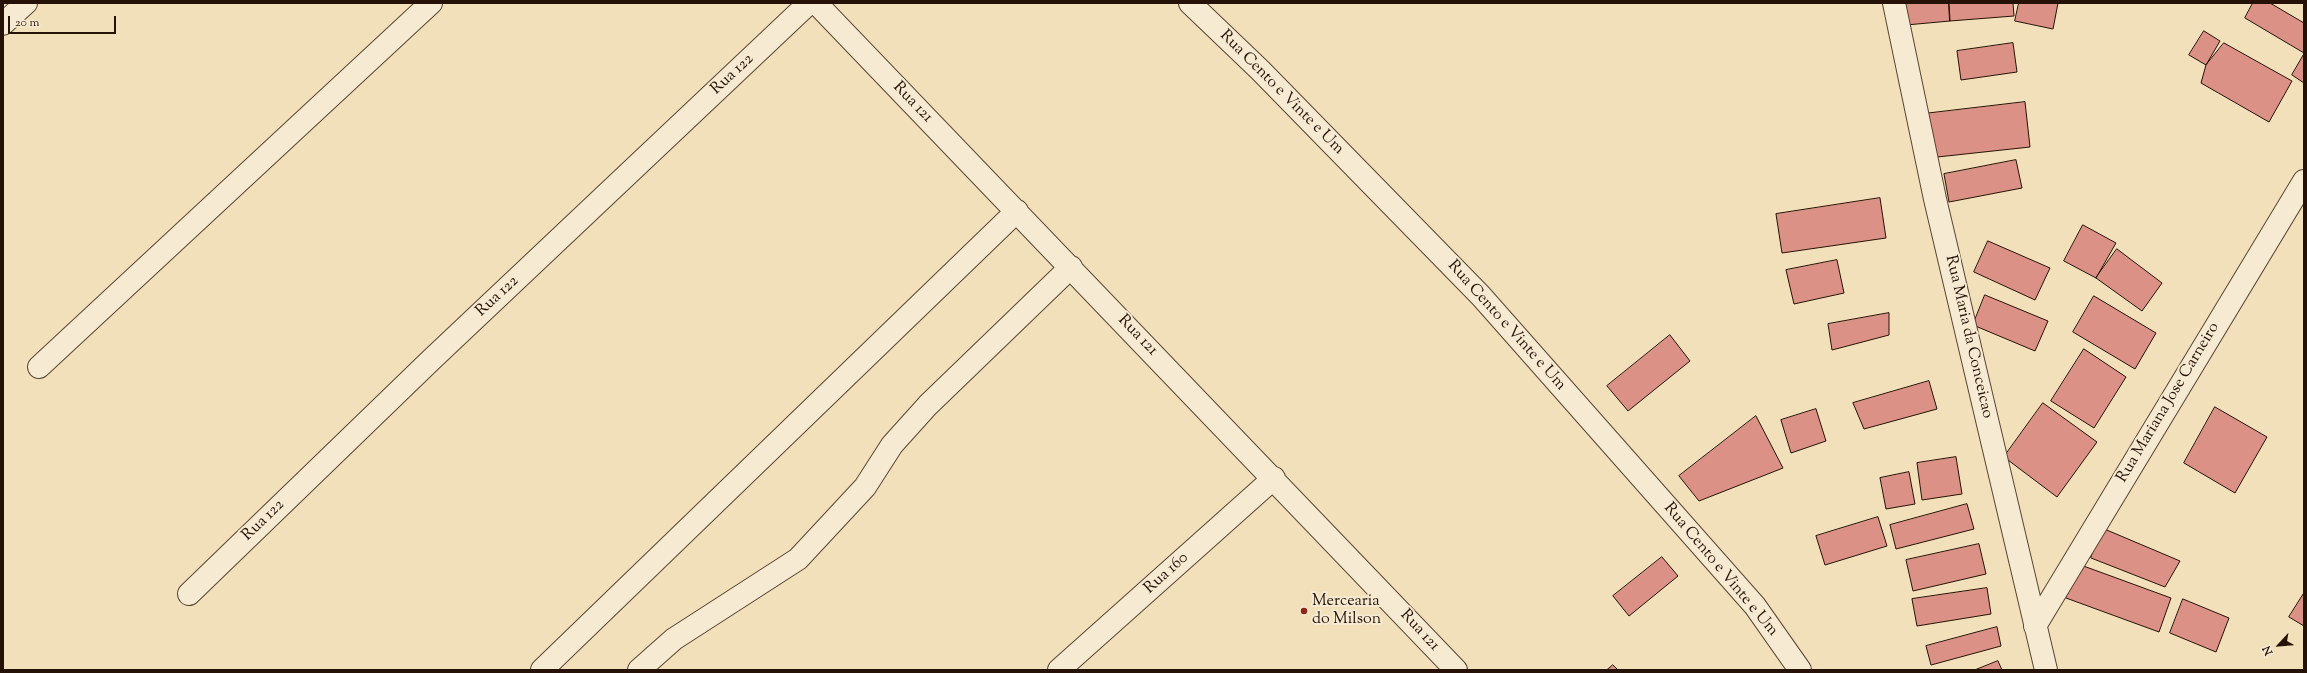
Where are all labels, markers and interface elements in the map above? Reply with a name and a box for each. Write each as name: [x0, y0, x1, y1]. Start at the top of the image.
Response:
scale bar: [10, 8, 118, 34]
text: 20 m: [15, 14, 39, 32]
street label: Rua Cento e Vinte e Um: [1215, 27, 1347, 159]
street label: Rua 122: [708, 50, 758, 100]
street label: Rua 121: [888, 79, 936, 127]
street label: Rua Maria da Conceicao: [1940, 254, 1996, 420]
street label: Rua Cento e Vinte e Um: [1443, 257, 1569, 395]
street label: Rua 122: [473, 272, 523, 322]
street label: Rua 121: [1113, 312, 1161, 360]
street label: Rua Mariana Jose Carneiro: [2114, 319, 2224, 487]
street label: Rua 122: [239, 496, 289, 546]
street label: Rua Cento e Vinte e Um: [1659, 499, 1781, 641]
street label: Rua 160: [1141, 549, 1193, 599]
place label: Mercearia do Milson: [1312, 592, 1381, 630]
marker: Mercearia do Milson: [1299, 606, 1309, 616]
street label: Rua 121: [1395, 606, 1443, 656]
north arrow: [2259, 625, 2299, 665]
text: N: [2259, 643, 2277, 658]

